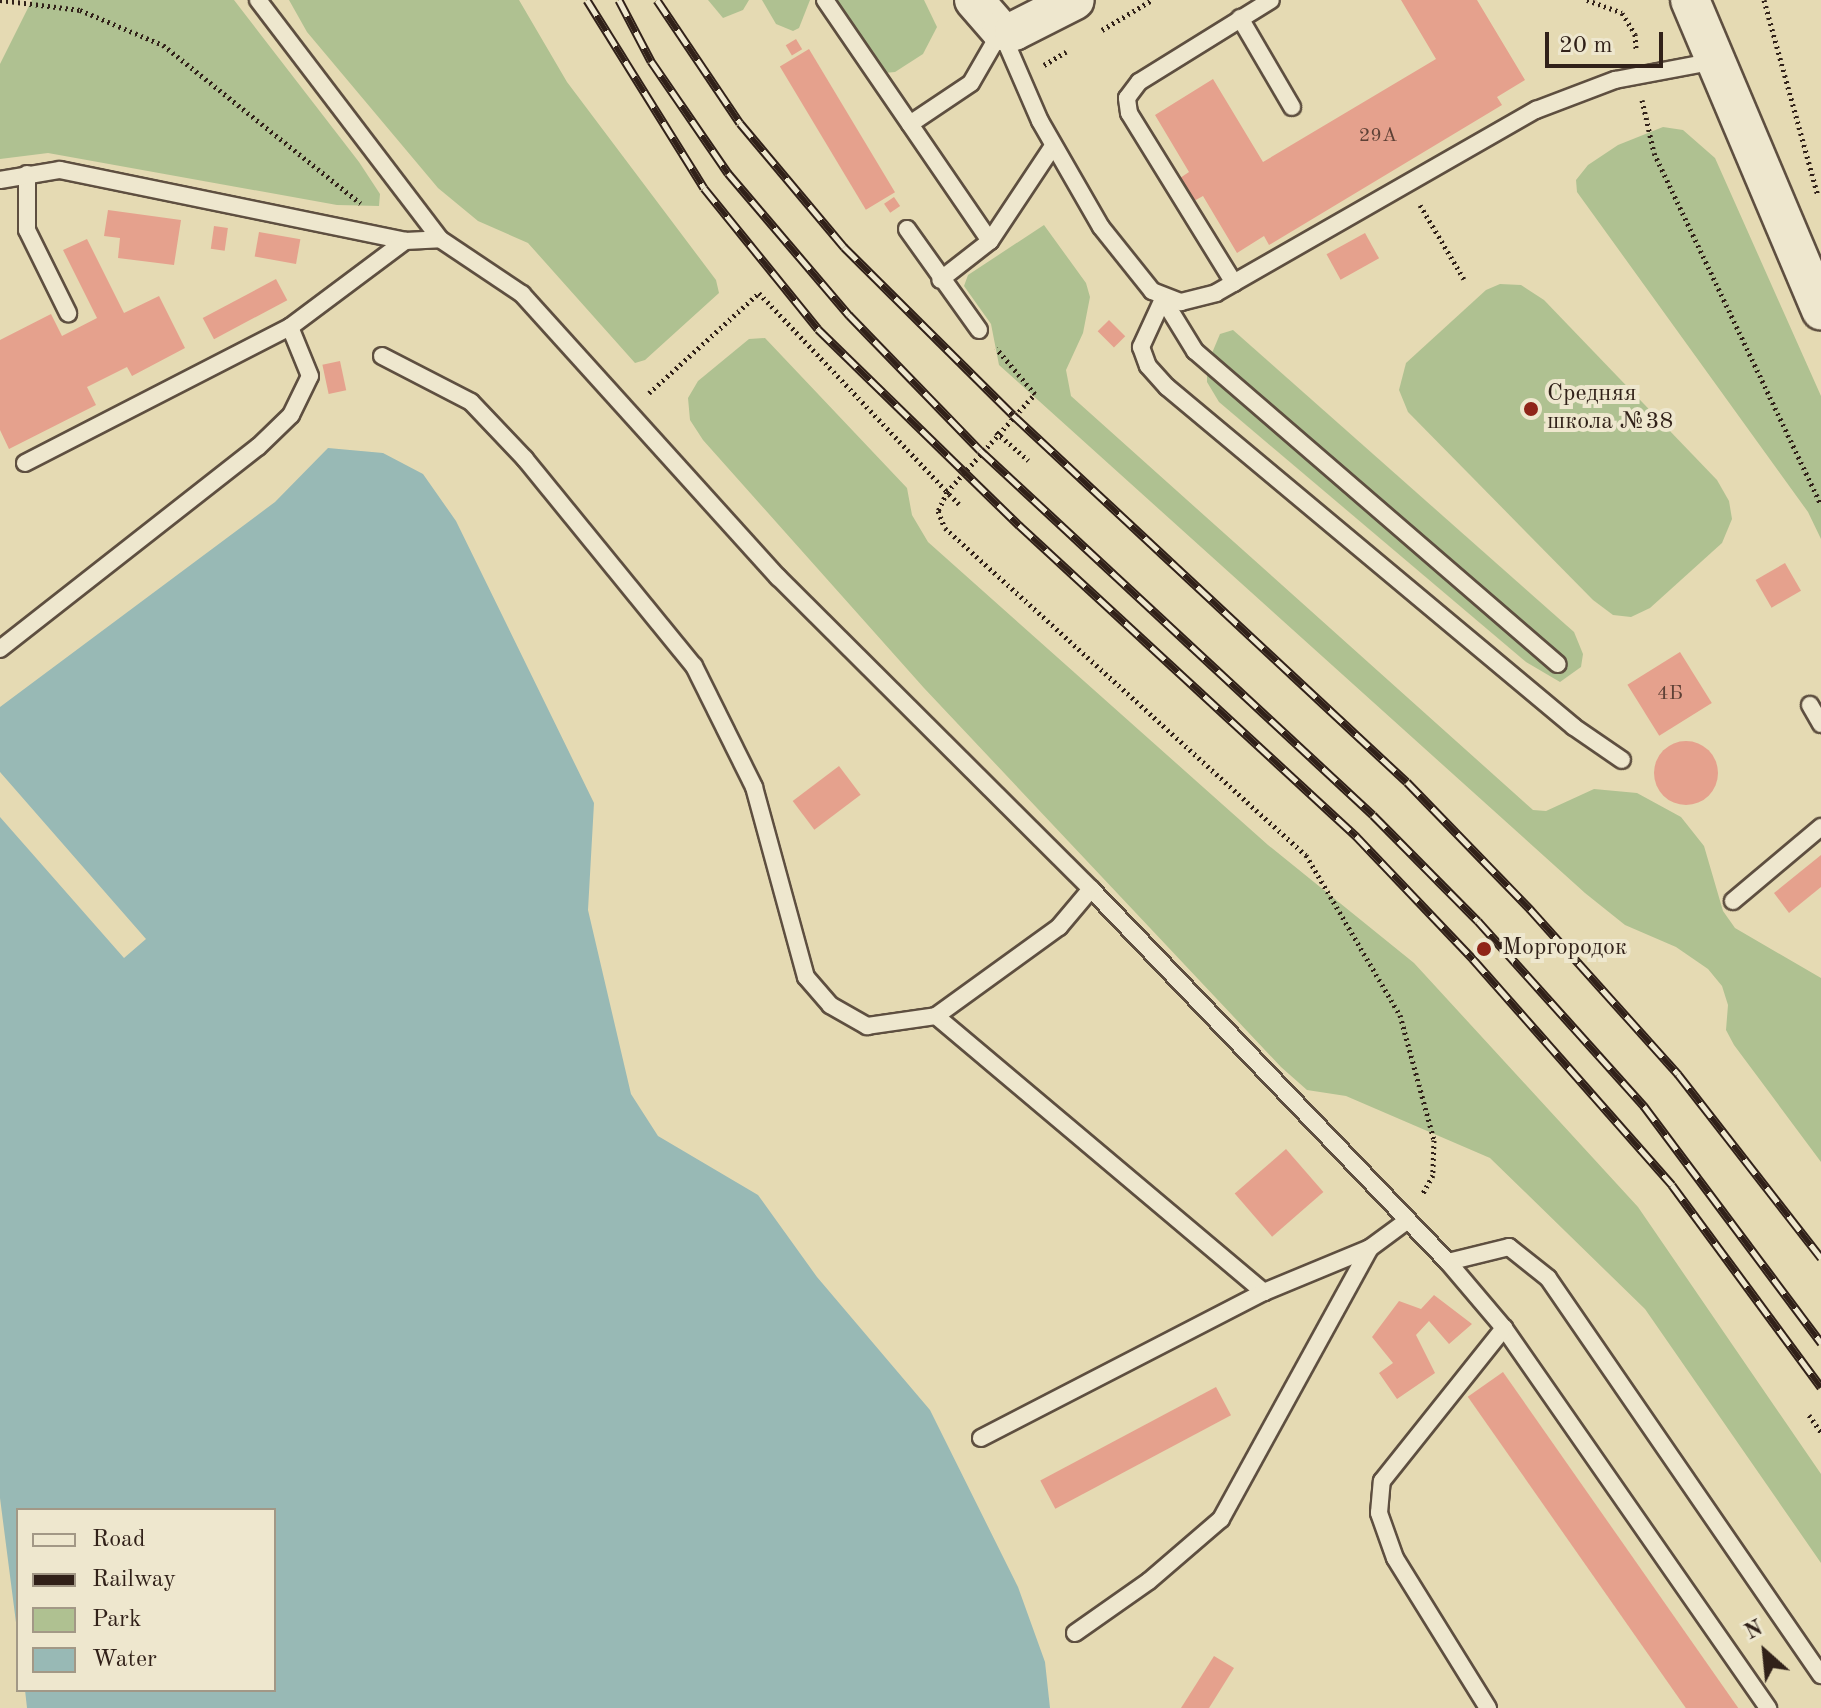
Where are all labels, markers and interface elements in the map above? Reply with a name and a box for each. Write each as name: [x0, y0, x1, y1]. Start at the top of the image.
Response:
scale bar: [1549, 16, 1667, 66]
text: 20 m: [1559, 34, 1613, 58]
house number: 29А: [1359, 124, 1397, 148]
place label: Средняя школа №38: [1547, 381, 1673, 437]
marker: Средняя школа №38: [1522, 400, 1540, 418]
house number: 4Б: [1657, 682, 1683, 706]
place label: Моргородок: [1502, 935, 1627, 963]
marker: Моргородок: [1473, 938, 1495, 960]
legend: [16, 1508, 276, 1692]
text: Road: [92, 1528, 145, 1552]
text: Railway: [92, 1568, 176, 1592]
text: Park: [92, 1608, 141, 1632]
north arrow: [1725, 1612, 1805, 1692]
text: N: [1742, 1617, 1767, 1644]
text: Water: [92, 1648, 157, 1672]

